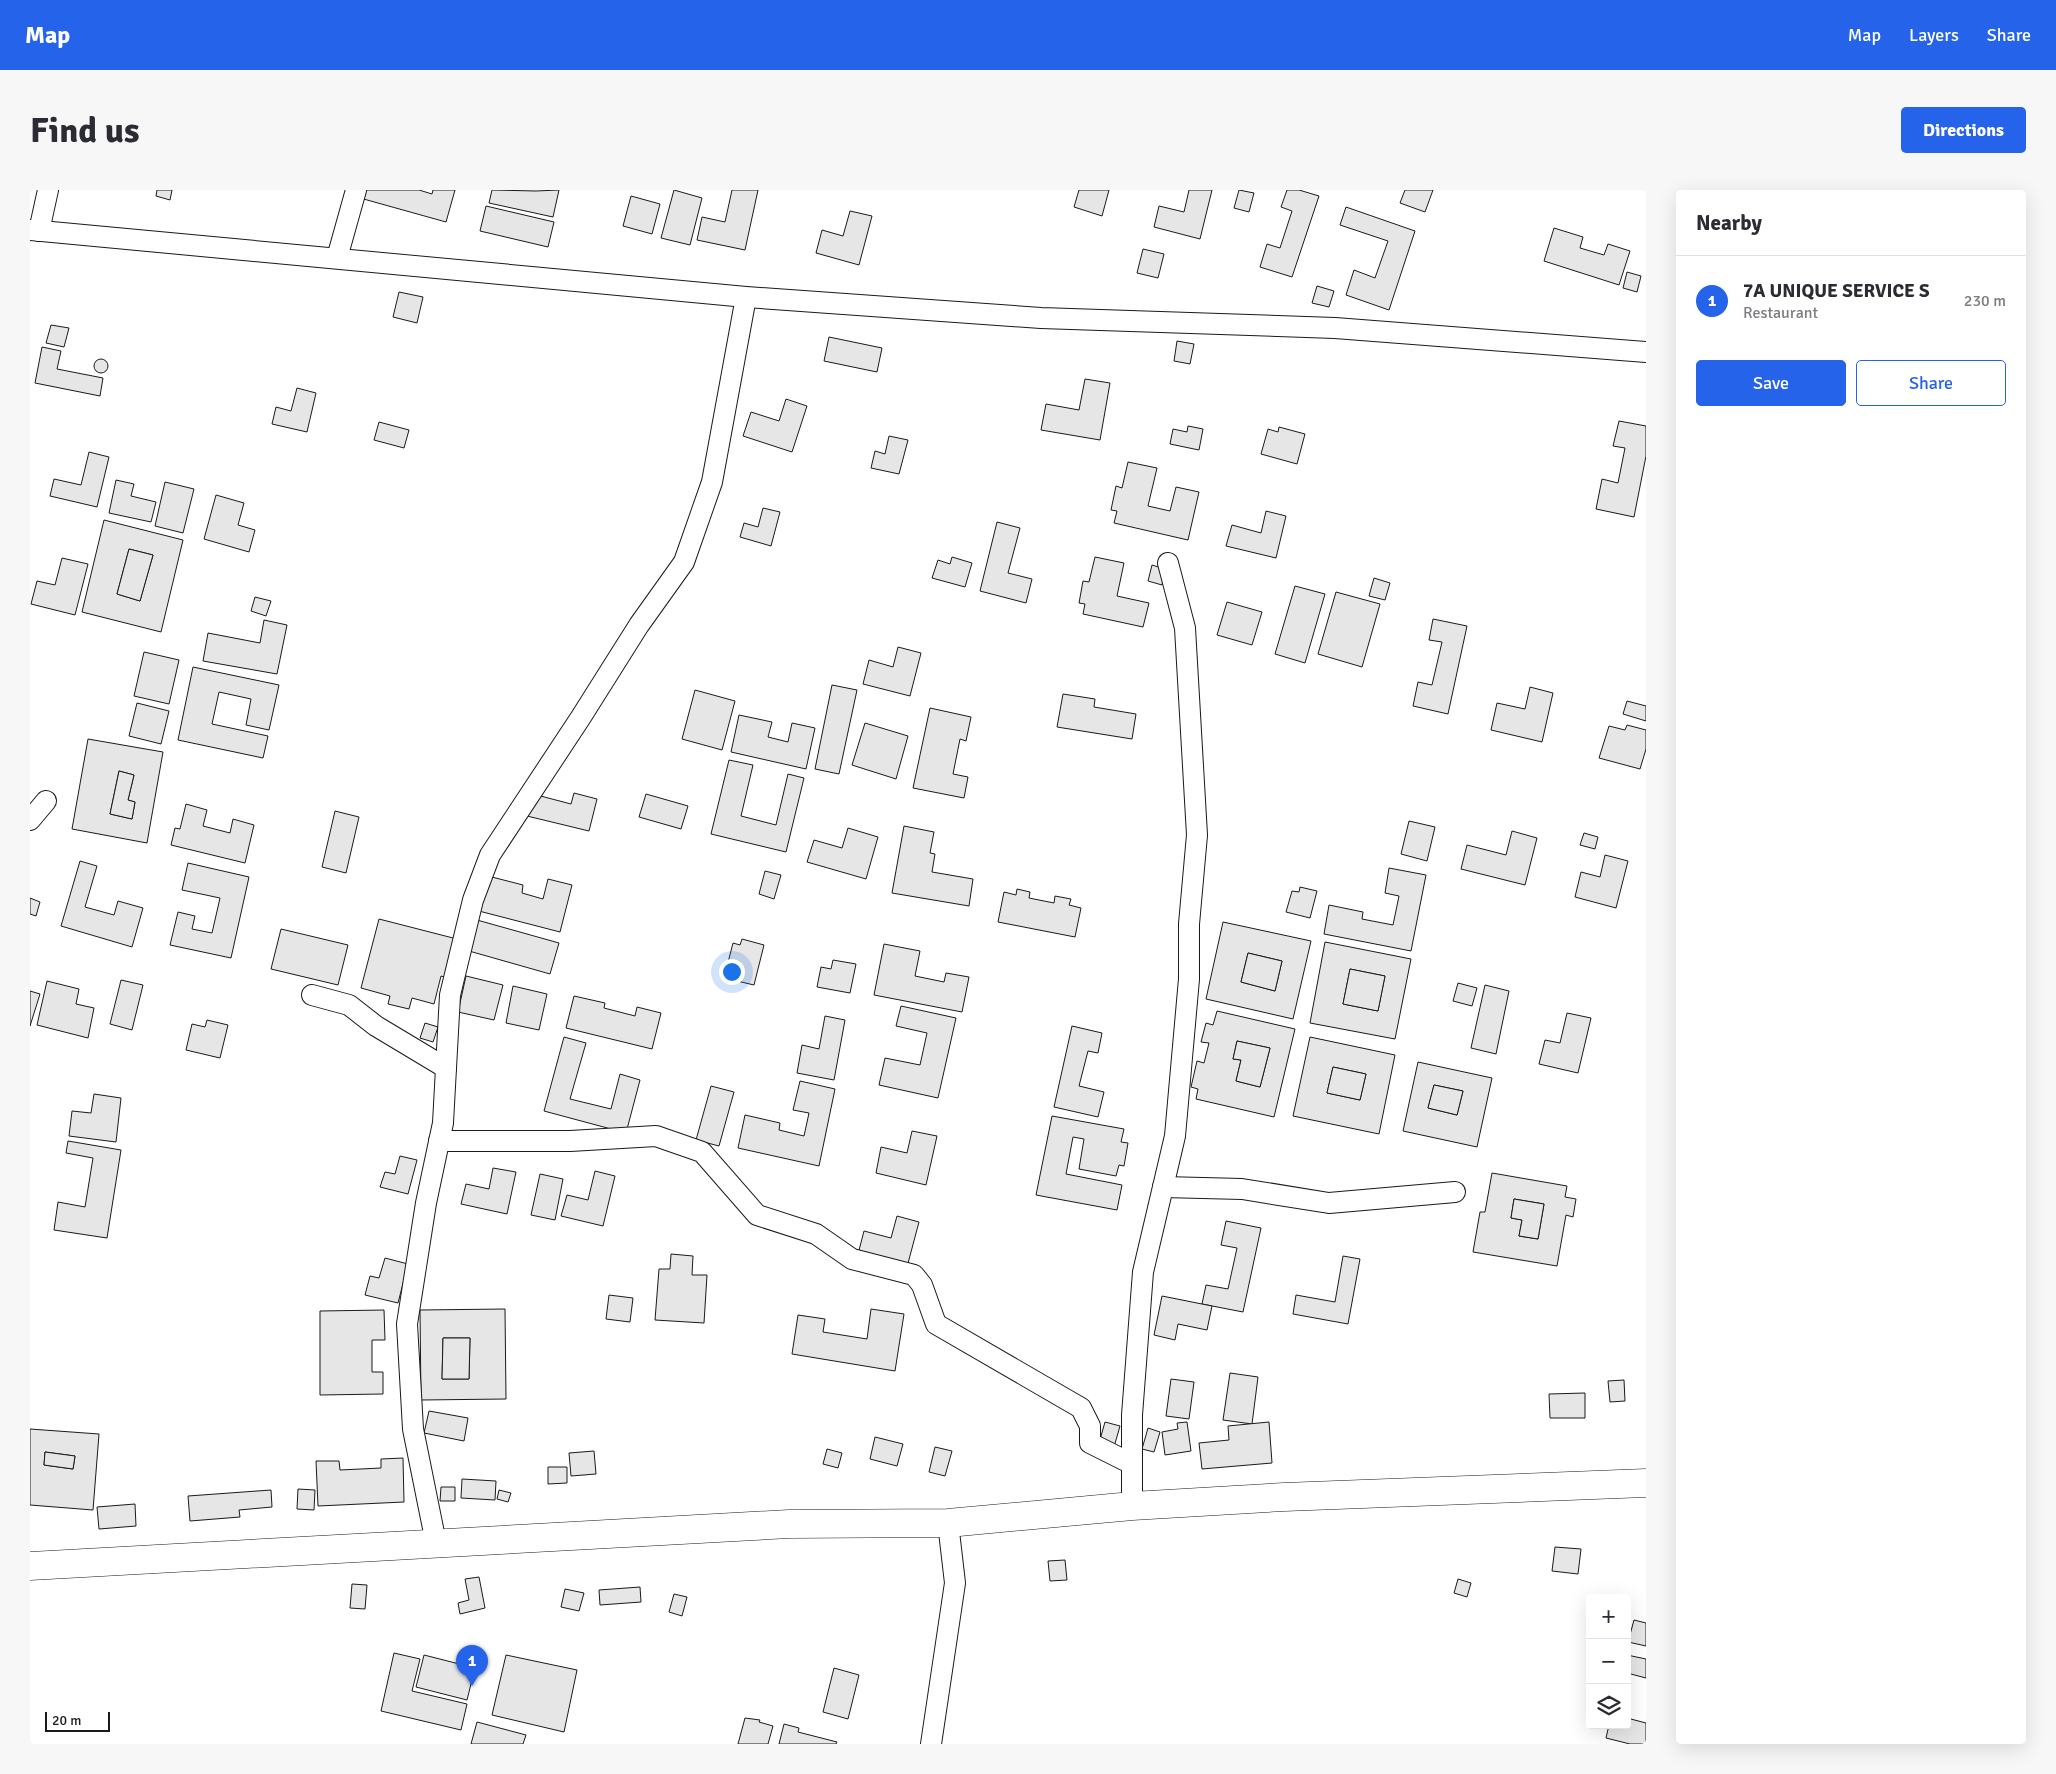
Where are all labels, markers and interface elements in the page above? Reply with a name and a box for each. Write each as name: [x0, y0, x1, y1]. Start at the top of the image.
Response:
text: Map: [25, 20, 70, 50]
text: Map: [1848, 24, 1881, 46]
text: Layers: [1909, 24, 1959, 46]
text: Share: [1987, 24, 2031, 46]
button: Directions: [1901, 107, 2026, 153]
text: Find us: [30, 109, 140, 152]
text: Nearby: [1696, 210, 1762, 236]
text: 7A UNIQUE SERVICE S: [1743, 279, 1930, 303]
text: 1: [1708, 291, 1716, 311]
text: 230 m: [1964, 291, 2006, 311]
text: Restaurant: [1743, 303, 1818, 323]
button: Save: [1696, 360, 1846, 406]
button: Share: [1856, 360, 2006, 406]
your location: [719, 959, 745, 985]
map controls: [1586, 1594, 1631, 1729]
button: +: [1586, 1594, 1631, 1639]
button: −: [1586, 1639, 1631, 1684]
pin: 1: [456, 1645, 488, 1686]
button: layers: [1586, 1684, 1631, 1729]
scale bar: [45, 1709, 110, 1732]
text: 20 m: [52, 1712, 81, 1729]

